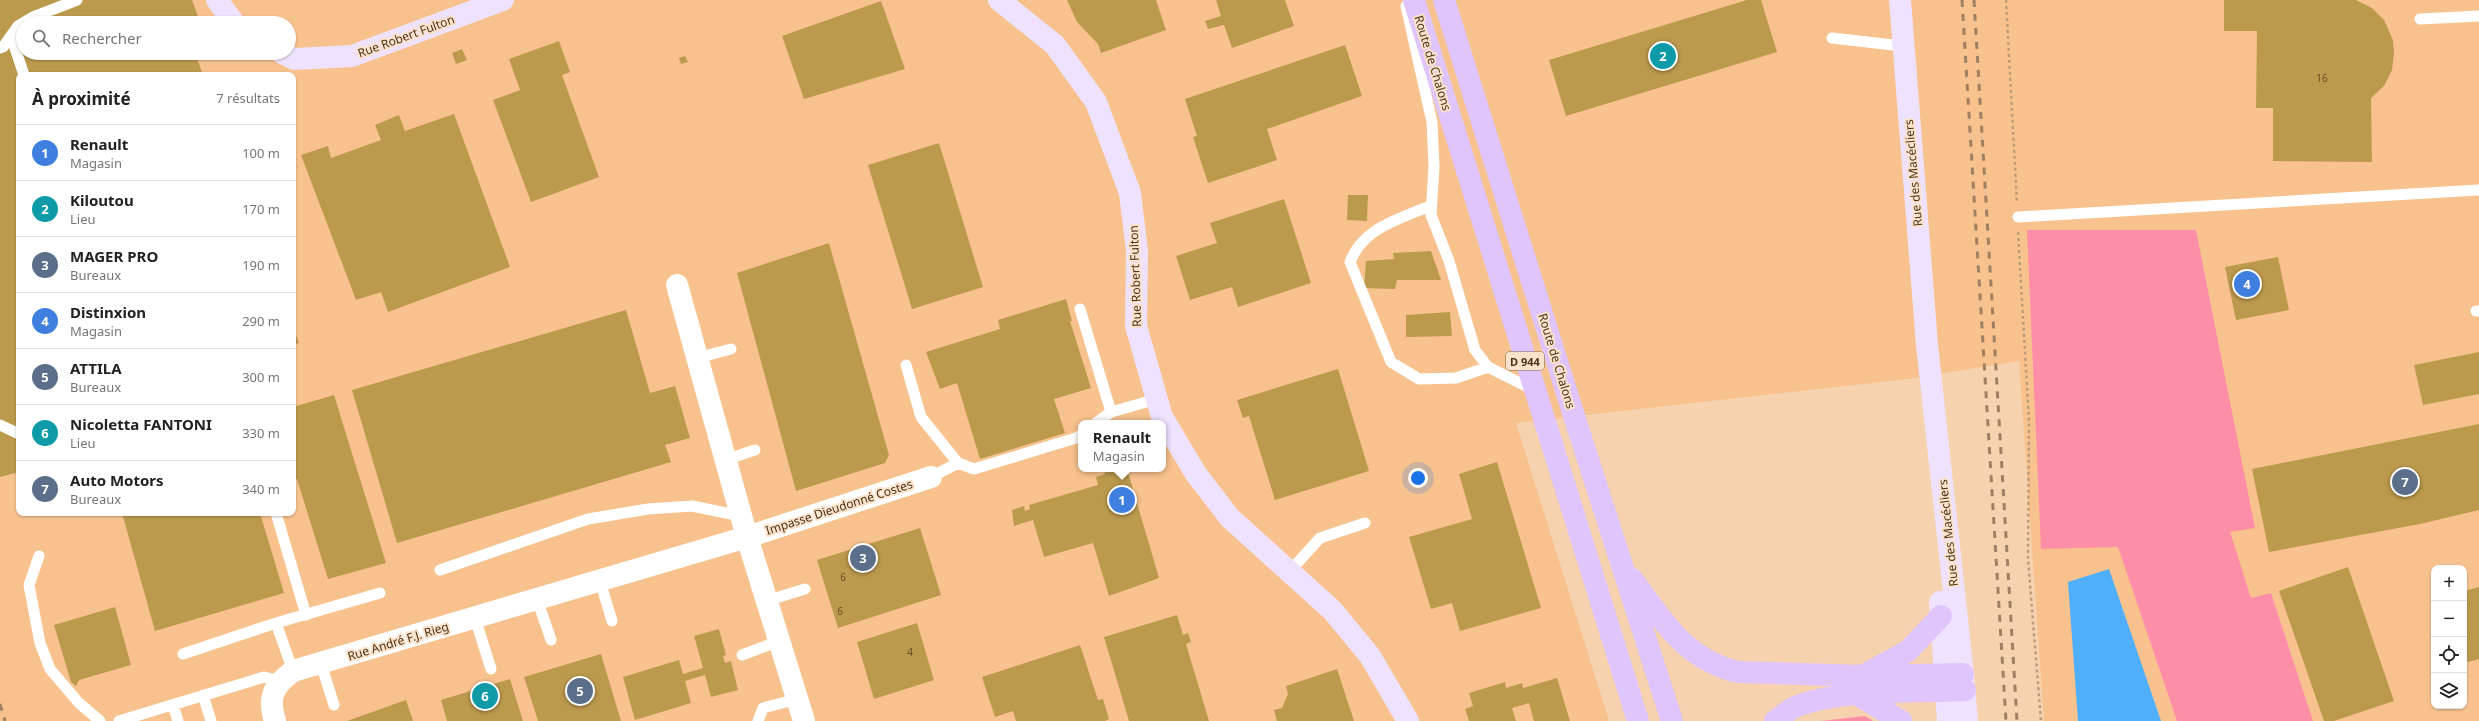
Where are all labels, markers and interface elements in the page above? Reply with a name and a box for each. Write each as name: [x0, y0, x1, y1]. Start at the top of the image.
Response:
street label: Rue Robert Fulton: [355, 11, 457, 61]
street label: Route de Chalons: [1410, 13, 1456, 113]
search box: [16, 16, 296, 60]
icon: search: [30, 27, 52, 49]
text: Rechercher: [62, 28, 142, 48]
pin: 2: [1650, 41, 1676, 71]
house number: 16: [2316, 71, 2328, 85]
text: À proximité: [32, 87, 131, 110]
text: 7 résultats: [216, 89, 280, 107]
street label: Rue des Macécliers: [1900, 119, 1926, 227]
text: Renault: [70, 134, 128, 154]
text: 1: [41, 144, 49, 162]
text: 100 m: [242, 144, 280, 162]
text: Magasin: [70, 154, 122, 172]
text: Kiloutou: [70, 190, 134, 210]
text: 2: [41, 200, 49, 218]
text: 170 m: [242, 200, 280, 218]
text: Lieu: [70, 210, 96, 228]
street label: Rue Robert Fulton: [1125, 225, 1145, 327]
text: MAGER PRO: [70, 246, 158, 266]
text: 3: [41, 256, 49, 274]
text: 190 m: [242, 256, 280, 274]
text: Bureaux: [70, 266, 121, 284]
pin: 4: [2234, 269, 2260, 299]
text: Distinxion: [70, 302, 146, 322]
street label: Route de Chalons: [1534, 311, 1580, 411]
text: 4: [41, 312, 49, 330]
text: 290 m: [242, 312, 280, 330]
text: Magasin: [70, 322, 122, 340]
road number: D 944: [1506, 352, 1544, 370]
text: ATTILA: [70, 358, 122, 378]
text: 5: [41, 368, 49, 386]
text: 300 m: [242, 368, 280, 386]
text: Bureaux: [70, 378, 121, 396]
text: Nicoletta FANTONI: [70, 414, 212, 434]
popup: [1078, 420, 1166, 472]
text: 6: [41, 424, 49, 442]
text: 330 m: [242, 424, 280, 442]
text: Renault: [1093, 427, 1151, 447]
text: Lieu: [70, 434, 96, 452]
text: Magasin: [1093, 447, 1145, 465]
pin: 7: [2392, 467, 2418, 497]
your location: [1408, 468, 1428, 488]
text: Auto Motors: [70, 470, 164, 490]
street label: Impasse Dieudonné Costes: [763, 475, 915, 539]
street label: Rue des Macécliers: [1934, 478, 1962, 587]
text: 7: [41, 480, 49, 498]
text: 340 m: [242, 480, 280, 498]
pin: 1: [1109, 485, 1135, 515]
text: Bureaux: [70, 490, 121, 508]
pin: 3: [850, 543, 876, 573]
map controls: [2431, 565, 2467, 709]
button: +: [2431, 565, 2467, 601]
house number: 6: [840, 570, 846, 584]
button: −: [2431, 601, 2467, 637]
house number: 6: [837, 604, 843, 618]
street label: Rue André F.J. Rieg: [345, 618, 451, 664]
button: locate: [2431, 637, 2467, 673]
house number: 4: [907, 645, 913, 659]
button: layers: [2431, 673, 2467, 709]
pin: 5: [567, 676, 593, 706]
pin: 6: [472, 681, 498, 711]

